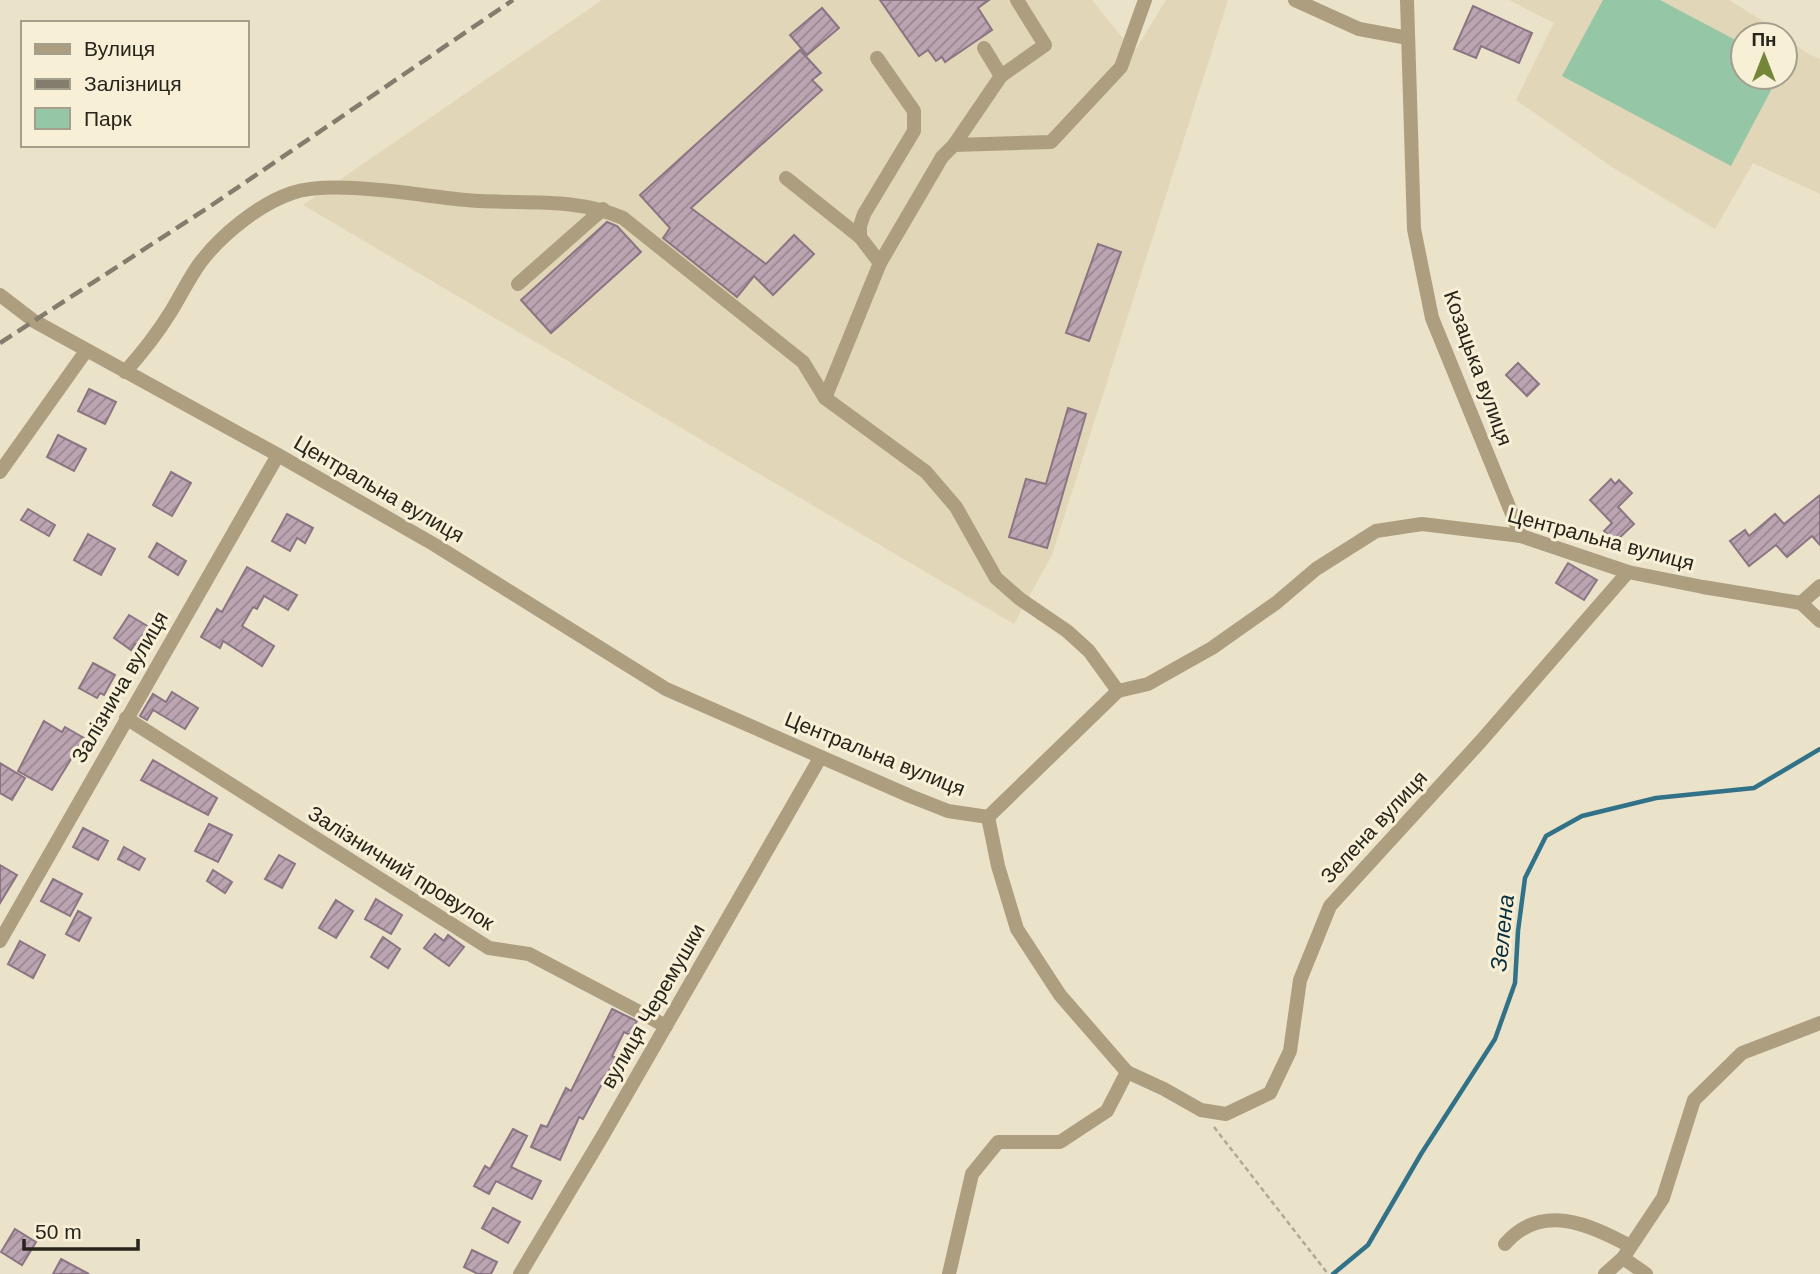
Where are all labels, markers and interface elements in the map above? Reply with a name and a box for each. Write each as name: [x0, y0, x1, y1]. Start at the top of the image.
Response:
legend: [21, 21, 248, 147]
north arrow: [1729, 21, 1799, 91]
text: Пн: [1751, 29, 1777, 50]
text: Вулиця: [84, 37, 155, 60]
text: Залізниця: [84, 72, 182, 95]
text: Парк: [84, 107, 132, 130]
street label: Козацька вулиця: [1440, 287, 1517, 448]
street label: Центральна вулиця: [290, 431, 468, 547]
street label: Центральна вулиця: [1505, 503, 1697, 575]
street label: Залізнича вулиця: [67, 607, 172, 766]
street label: Центральна вулиця: [782, 707, 969, 800]
street label: Зелена вулиця: [1316, 766, 1431, 887]
street label: Залізничний провулок: [304, 801, 499, 935]
water label: Зелена: [1485, 893, 1519, 973]
street label: вулиця Черемушки: [596, 919, 709, 1092]
scale bar: [24, 1208, 138, 1252]
text: 50 m: [35, 1220, 82, 1243]

